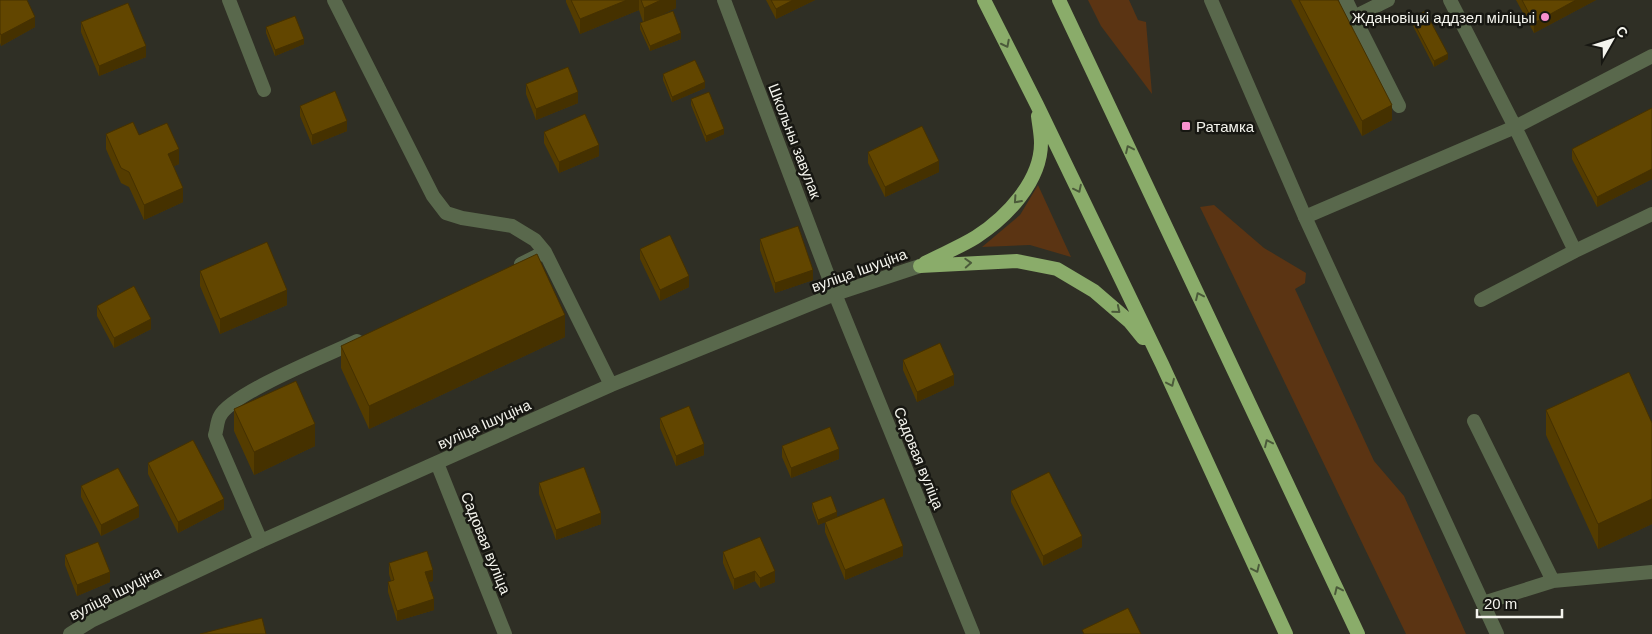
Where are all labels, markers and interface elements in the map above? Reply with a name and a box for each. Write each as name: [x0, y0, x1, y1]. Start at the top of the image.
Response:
place label: Ждановіцкі аддзел міліцыі: [1352, 9, 1535, 26]
marker: Ждановіцкі аддзел міліцыі: [1539, 11, 1551, 23]
north arrow: [1587, 15, 1637, 65]
text: С: [1613, 23, 1632, 41]
one-way arrow: [1000, 38, 1010, 47]
street label: Школьны завулак: [765, 81, 825, 201]
place label: Ратамка: [1196, 118, 1255, 135]
marker: Ратамка: [1180, 120, 1192, 132]
one-way arrow: [1125, 145, 1136, 154]
one-way arrow: [1072, 184, 1082, 193]
one-way arrow: [1014, 195, 1023, 204]
street label: вуліца Ішуціна: [809, 245, 910, 295]
one-way arrow: [965, 258, 973, 268]
one-way arrow: [1194, 292, 1205, 301]
one-way arrow: [1111, 305, 1120, 314]
one-way arrow: [1165, 378, 1175, 387]
street label: вуліца Ішуціна: [435, 396, 534, 452]
street label: Садовая вуліца: [891, 404, 947, 512]
one-way arrow: [1264, 439, 1274, 448]
street label: Садовая вуліца: [458, 489, 514, 597]
street label: вуліца Ішуціна: [66, 562, 164, 623]
one-way arrow: [1250, 564, 1261, 573]
one-way arrow: [1333, 586, 1344, 595]
scale bar: [1477, 586, 1562, 618]
text: 20 m: [1484, 595, 1517, 612]

